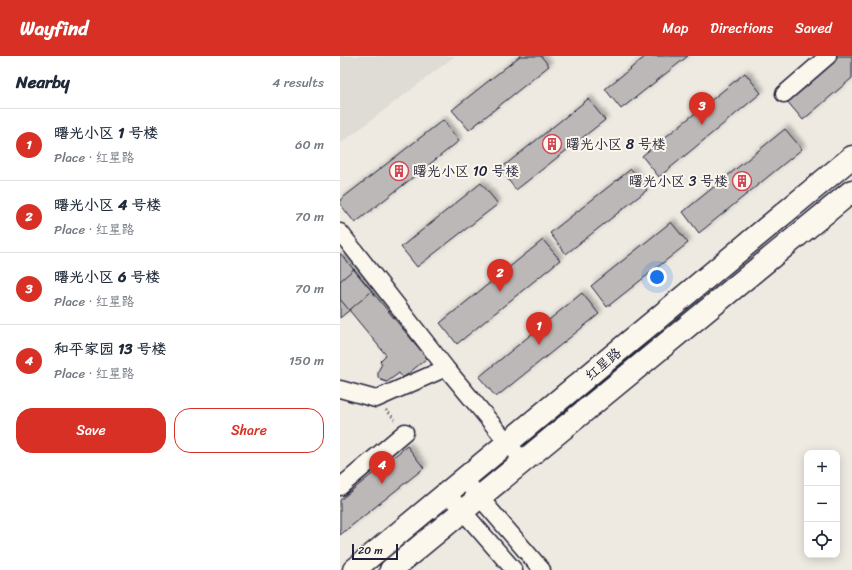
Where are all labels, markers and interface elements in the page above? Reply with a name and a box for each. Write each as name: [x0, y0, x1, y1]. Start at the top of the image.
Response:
text: Wayfind: [20, 12, 88, 45]
text: Map: [662, 16, 688, 41]
text: Directions: [710, 16, 773, 41]
text: Saved: [795, 16, 832, 41]
text: Nearby: [16, 67, 70, 97]
text: 4 results: [272, 71, 324, 94]
pin: 3: [689, 92, 715, 125]
text: 曙光小区 1 号楼: [54, 120, 158, 146]
place label: 曙光小区 8 号楼: [566, 132, 666, 157]
text: 1: [26, 133, 32, 156]
text: 60 m: [295, 133, 324, 156]
building icon: 曙光小区 8 号楼: [541, 133, 563, 155]
text: Place · 红星路: [54, 146, 135, 169]
place label: 曙光小区 10 号楼: [413, 159, 519, 184]
building icon: 曙光小区 10 号楼: [388, 160, 410, 182]
place label: 曙光小区 3 号楼: [629, 169, 728, 194]
building icon: 曙光小区 3 号楼: [731, 170, 753, 192]
text: 曙光小区 4 号楼: [54, 192, 161, 218]
text: 2: [25, 205, 33, 228]
text: 70 m: [295, 205, 324, 228]
text: Place · 红星路: [54, 218, 135, 241]
pin: 2: [487, 259, 513, 292]
text: 曙光小区 6 号楼: [54, 264, 160, 290]
your location: [647, 267, 667, 287]
text: 3: [25, 277, 33, 300]
text: 70 m: [295, 277, 324, 300]
text: Place · 红星路: [54, 290, 135, 313]
pin: 1: [526, 312, 552, 345]
text: 和平家园 13 号楼: [54, 336, 166, 362]
street label: 红星路: [579, 341, 627, 387]
text: 4: [25, 349, 33, 372]
text: 150 m: [289, 349, 324, 372]
text: Place · 红星路: [54, 362, 135, 385]
button: Save: [16, 408, 166, 453]
button: Share: [174, 408, 324, 453]
map controls: [804, 450, 840, 558]
button: +: [804, 450, 840, 486]
pin: 4: [369, 451, 395, 484]
button: −: [804, 486, 840, 522]
button: locate: [804, 522, 840, 558]
text: 20 m: [358, 541, 383, 560]
scale bar: [352, 542, 398, 561]

